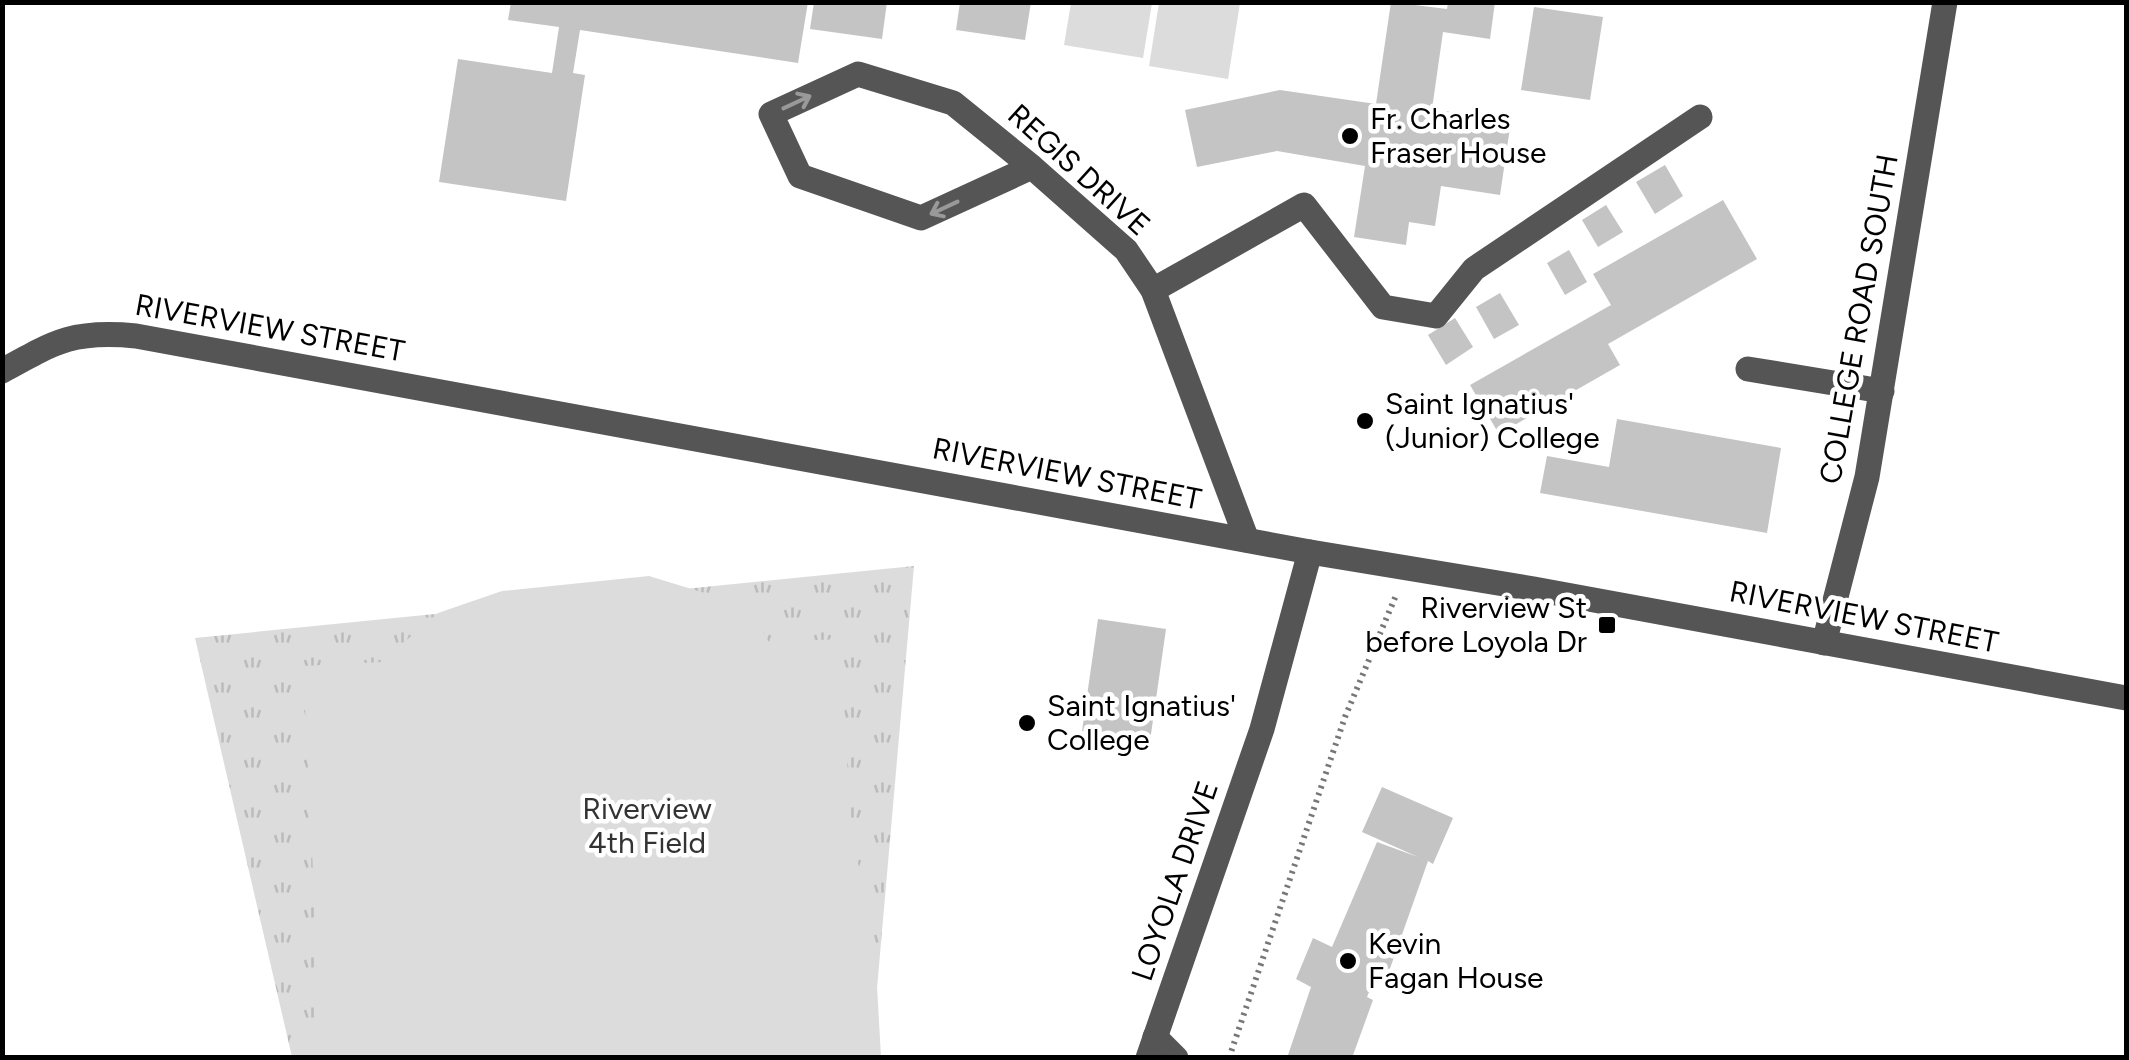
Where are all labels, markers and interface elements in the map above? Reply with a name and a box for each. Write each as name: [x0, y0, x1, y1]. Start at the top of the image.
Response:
one-way arrow: [781, 92, 812, 110]
street label: REGIS DRIVE: [1000, 96, 1158, 243]
place label: Fr. Charles Fraser House: [1370, 100, 1546, 171]
marker: Fr. Charles Fraser House: [1339, 125, 1361, 147]
street label: COLLEGE ROAD SOUTH: [1811, 151, 1906, 487]
one-way arrow: [929, 199, 959, 218]
street label: RIVERVIEW STREET: [132, 286, 408, 370]
place label: Saint Ignatius' (Junior) College: [1385, 385, 1600, 456]
marker: Saint Ignatius' (Junior) College: [1354, 410, 1376, 432]
street label: RIVERVIEW STREET: [930, 429, 1205, 518]
street label: RIVERVIEW STREET: [1727, 572, 2002, 661]
place label: Riverview St before Loyola Dr: [1365, 589, 1587, 660]
marker: Riverview St before Loyola Dr: [1596, 614, 1618, 636]
place label: Saint Ignatius' College: [1047, 687, 1236, 758]
marker: Saint Ignatius' College: [1016, 712, 1038, 734]
street label: LOYOLA DRIVE: [1123, 776, 1226, 986]
park label: Riverview 4th Field: [582, 790, 712, 861]
place label: Kevin Fagan House: [1368, 925, 1544, 996]
marker: Kevin Fagan House: [1337, 950, 1359, 972]

